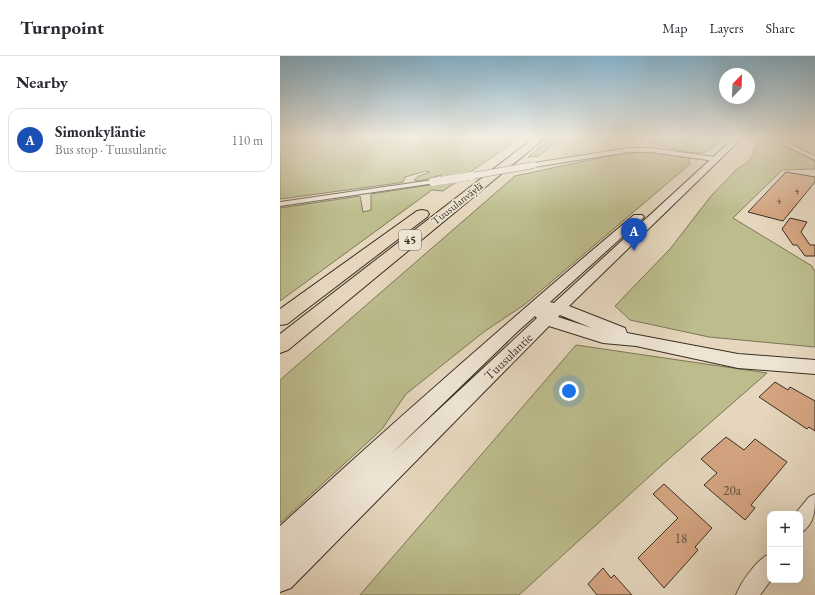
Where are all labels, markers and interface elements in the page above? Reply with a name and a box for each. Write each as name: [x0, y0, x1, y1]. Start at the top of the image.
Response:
text: Turnpoint: [20, 15, 104, 40]
text: Map: [662, 19, 687, 37]
text: Layers: [709, 19, 744, 37]
text: Share: [766, 19, 795, 37]
north arrow: [719, 68, 755, 104]
text: Nearby: [16, 71, 68, 93]
text: Simonkyläntie: [55, 122, 146, 141]
text: A: [25, 132, 35, 149]
text: 110 m: [232, 132, 263, 149]
text: Bus stop · Tuusulantie: [55, 141, 167, 158]
street label: Tuusulanväylä: [428, 178, 486, 227]
house number: 4: [795, 185, 800, 197]
house number: 4: [777, 195, 782, 207]
pin: A: [621, 218, 647, 251]
road number: 45: [399, 230, 421, 250]
street label: Tuusulantie: [481, 329, 536, 384]
your location: [559, 381, 579, 401]
house number: 20a: [723, 482, 742, 499]
map controls: [767, 511, 803, 583]
button: +: [767, 511, 803, 547]
house number: 18: [675, 530, 687, 547]
button: −: [767, 547, 803, 583]

